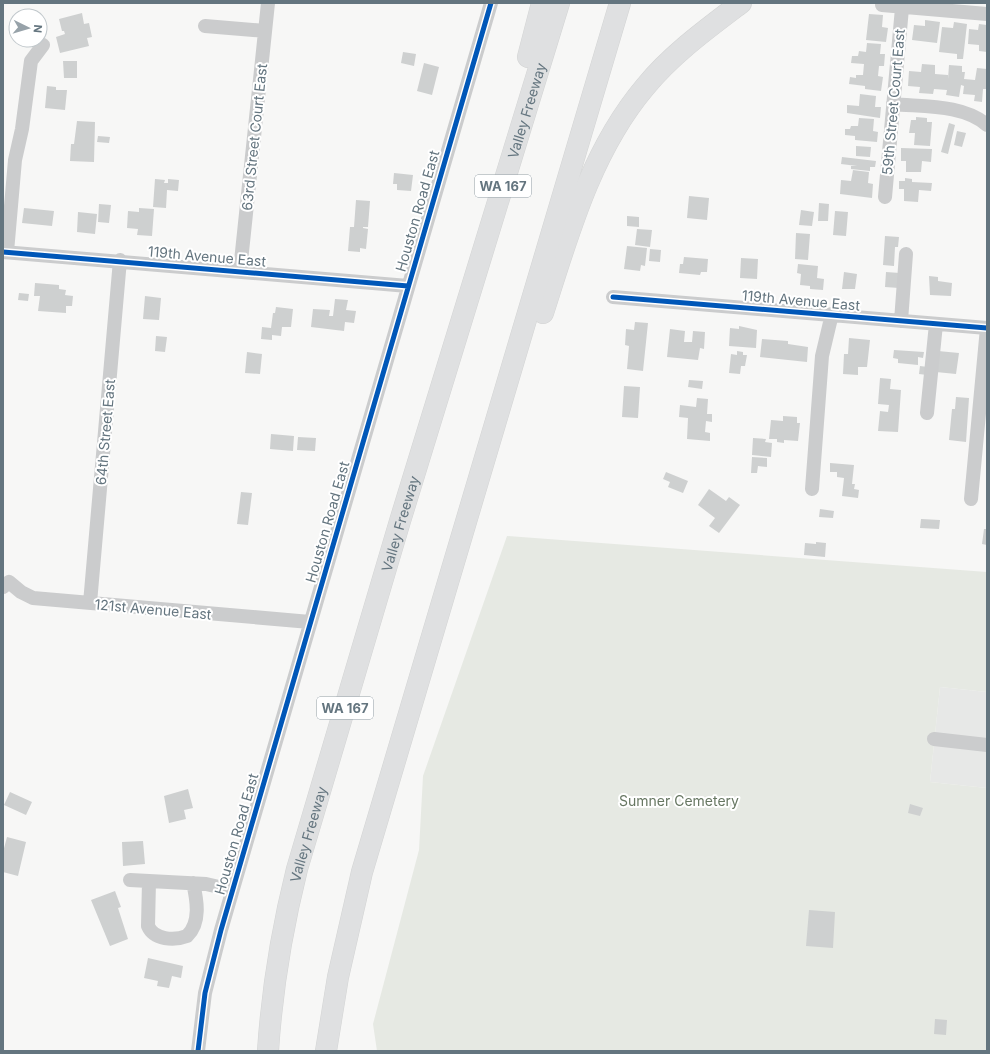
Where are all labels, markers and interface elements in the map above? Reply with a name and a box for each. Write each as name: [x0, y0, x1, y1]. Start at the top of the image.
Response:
north arrow: [8, 8, 48, 48]
text: N: [31, 24, 45, 34]
street label: 59th Street Court East: [878, 28, 908, 176]
street label: Valley Freeway: [503, 60, 549, 160]
street label: 63rd Street Court East: [238, 62, 270, 211]
street label: Houston Road East: [392, 148, 443, 274]
road number: WA 167: [475, 175, 531, 197]
street label: 119th Avenue East: [147, 242, 267, 270]
street label: 119th Avenue East: [741, 286, 861, 314]
street label: 64th Street East: [92, 378, 118, 486]
street label: Houston Road East: [302, 459, 353, 585]
street label: Valley Freeway: [377, 473, 422, 573]
street label: 121st Avenue East: [94, 595, 213, 623]
road number: WA 167: [317, 697, 373, 719]
street label: Houston Road East: [211, 771, 262, 897]
street label: Valley Freeway: [286, 784, 330, 884]
park label: Sumner Cemetery: [619, 792, 739, 809]

